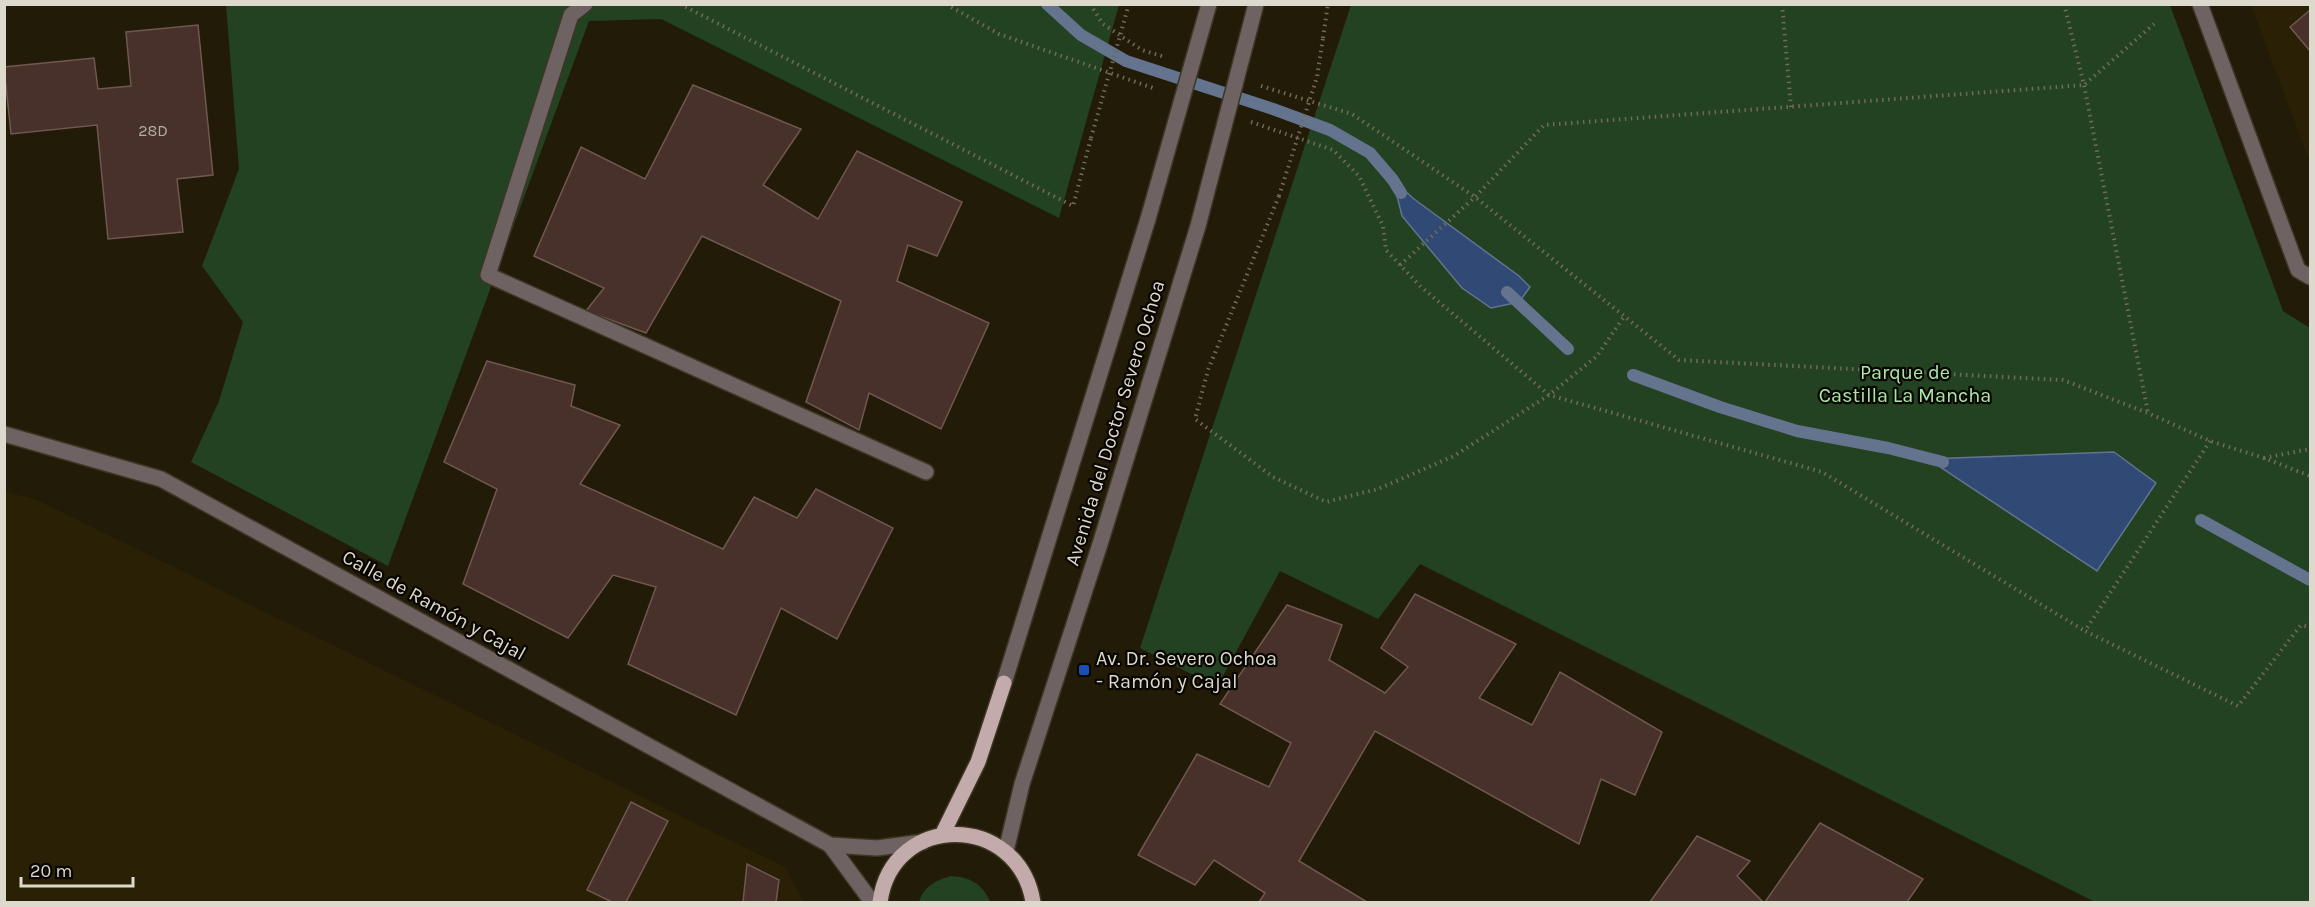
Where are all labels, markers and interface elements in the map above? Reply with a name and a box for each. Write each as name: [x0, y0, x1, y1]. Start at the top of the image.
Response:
house number: 28D: [138, 121, 168, 140]
street label: Avenida del Doctor Severo Ochoa: [1061, 278, 1169, 568]
park label: Parque de Castilla La Mancha: [1819, 361, 1991, 407]
street label: Calle de Ramón y Cajal: [338, 545, 530, 665]
place label: Av. Dr. Severo Ochoa - Ramón y Cajal: [1096, 647, 1277, 693]
marker: Av. Dr. Severo Ochoa - Ramón y Cajal: [1077, 663, 1091, 677]
scale bar: [21, 850, 134, 888]
text: 20 m: [30, 860, 72, 882]

